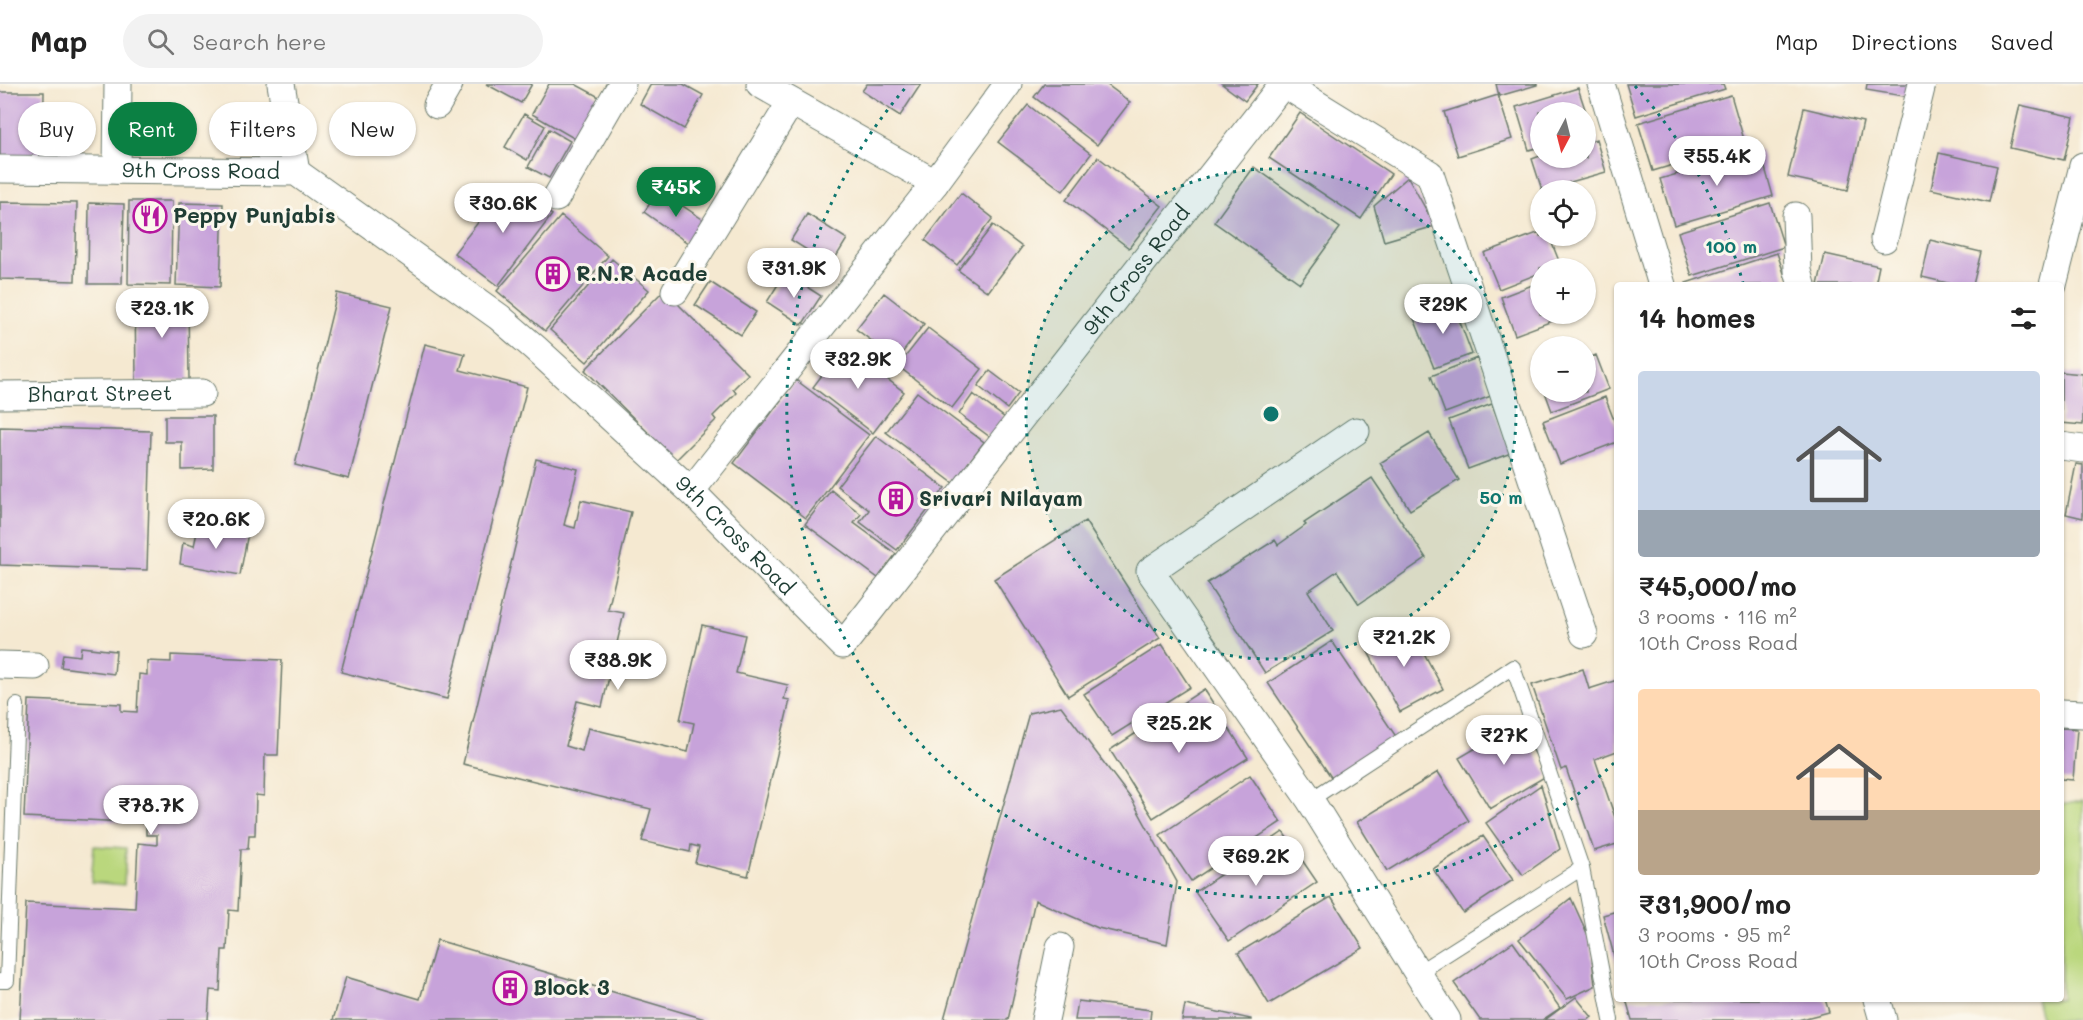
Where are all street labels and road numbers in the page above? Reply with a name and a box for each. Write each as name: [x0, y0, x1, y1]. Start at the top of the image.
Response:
street label: 9th Cross Road: [122, 155, 280, 184]
street label: 9th Cross Road: [1076, 199, 1195, 340]
street label: Bharat Street: [28, 378, 172, 407]
street label: 9th Cross Road: [671, 469, 801, 600]

